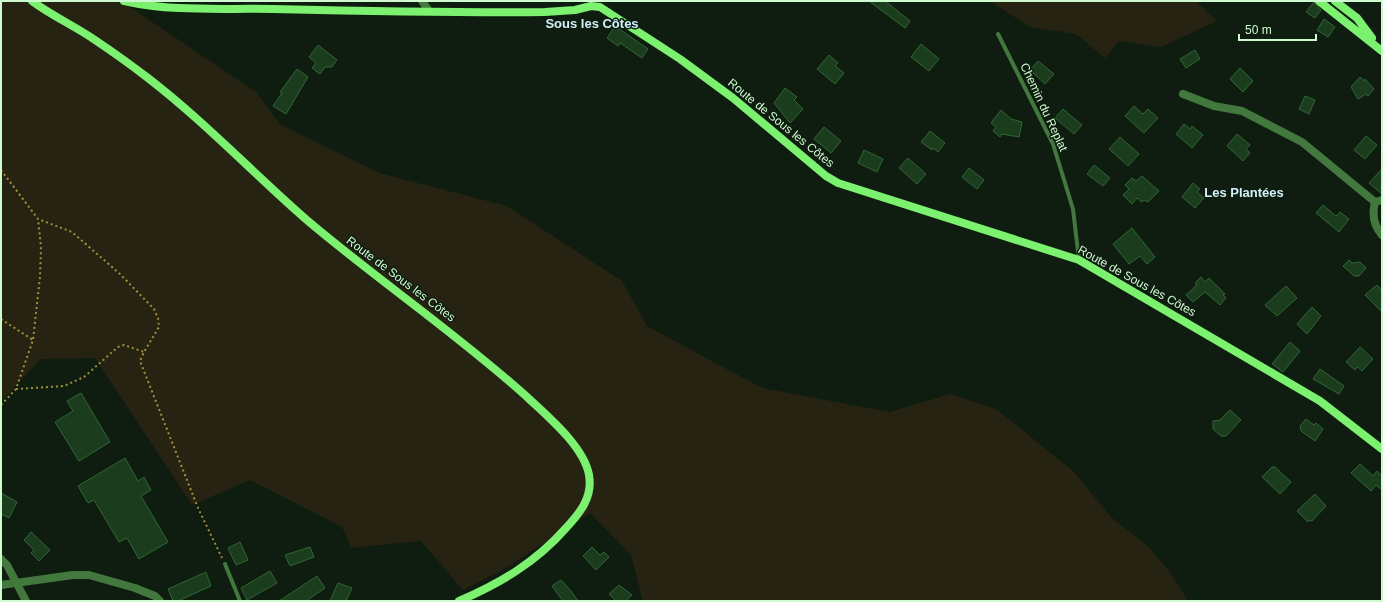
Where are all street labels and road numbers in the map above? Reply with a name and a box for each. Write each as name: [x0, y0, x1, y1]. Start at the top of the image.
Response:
street label: Chemin du Replat: [1017, 61, 1071, 154]
street label: Route de Sous les Côtes: [725, 76, 837, 170]
street label: Route de Sous les Côtes: [344, 233, 458, 325]
street label: Route de Sous les Côtes: [1076, 243, 1198, 319]

